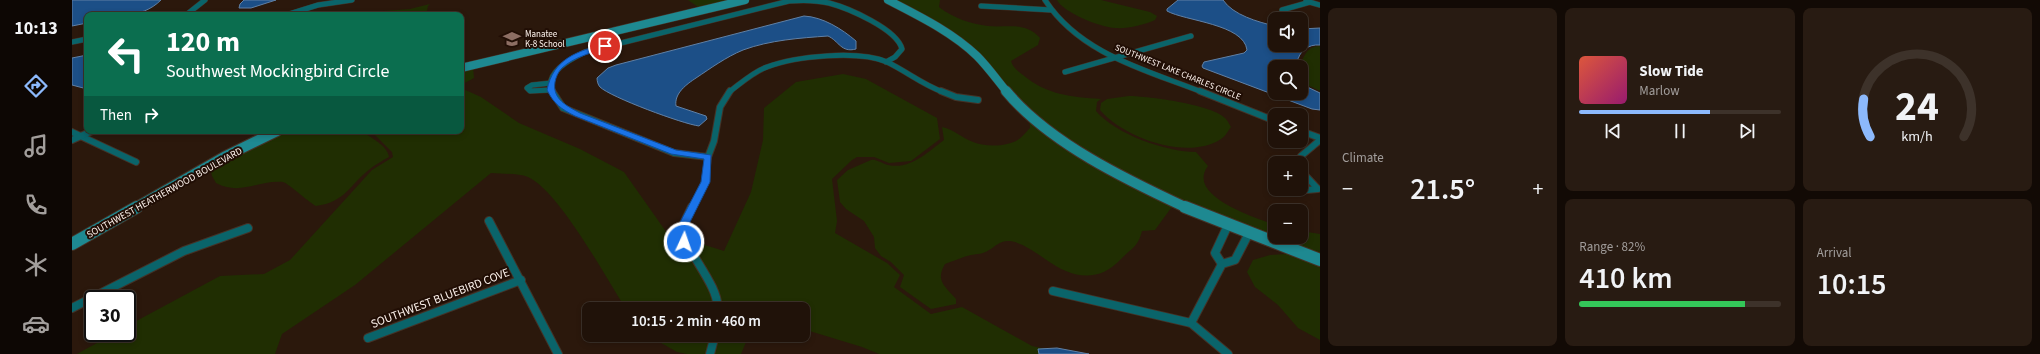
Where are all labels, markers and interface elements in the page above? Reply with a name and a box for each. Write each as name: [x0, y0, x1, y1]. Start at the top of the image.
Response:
map controls: [1268, 12, 1308, 244]
button: sound: [1268, 12, 1308, 52]
text: 10:13: [14, 16, 58, 41]
text: 120 m: [166, 22, 240, 62]
icon: left: [100, 28, 152, 80]
place label: Manatee K-8 School: [525, 28, 565, 51]
school or university icon: Manatee K-8 School: [502, 29, 522, 49]
pin: [588, 29, 622, 63]
icon: arrive: [594, 35, 616, 57]
street label: SOUTHWEST LAKE CHARLES CIRCLE: [1113, 41, 1243, 104]
text: Southwest Mockingbird Circle: [166, 59, 390, 84]
button: search: [1268, 60, 1308, 100]
text: Slow Tide: [1639, 61, 1704, 82]
icon: directions: [22, 72, 50, 100]
text: 24: [1895, 77, 1939, 137]
text: Marlow: [1639, 82, 1680, 100]
icon: right: [140, 104, 162, 126]
text: Then: [100, 105, 132, 126]
button: layers: [1268, 108, 1308, 148]
icon: previous: [1602, 120, 1624, 142]
icon: pause: [1669, 120, 1691, 142]
icon: next: [1736, 120, 1758, 142]
text: km/h: [1901, 126, 1933, 147]
icon: music: [22, 132, 50, 160]
street label: SOUTHWEST HEATHERWOOD BOULEVARD: [84, 144, 245, 242]
text: Climate: [1342, 149, 1384, 167]
button: +: [1268, 156, 1308, 196]
text: 21.5°: [1410, 168, 1475, 211]
text: −: [1342, 173, 1353, 205]
text: +: [1532, 173, 1543, 205]
icon: phone: [22, 191, 50, 219]
button: −: [1268, 204, 1308, 244]
position arrow: [663, 221, 705, 263]
text: Range · 82%: [1579, 238, 1645, 256]
text: Arrival: [1817, 244, 1852, 262]
icon: climate: [22, 251, 50, 279]
text: 410 km: [1579, 257, 1672, 300]
text: 10:15: [1817, 263, 1886, 306]
street label: SOUTHWEST BLUEBIRD COVE: [368, 264, 512, 333]
speed limit sign: 30: [84, 290, 136, 342]
icon: car: [22, 310, 50, 338]
text: 10:15 · 2 min · 460 m: [631, 311, 761, 332]

